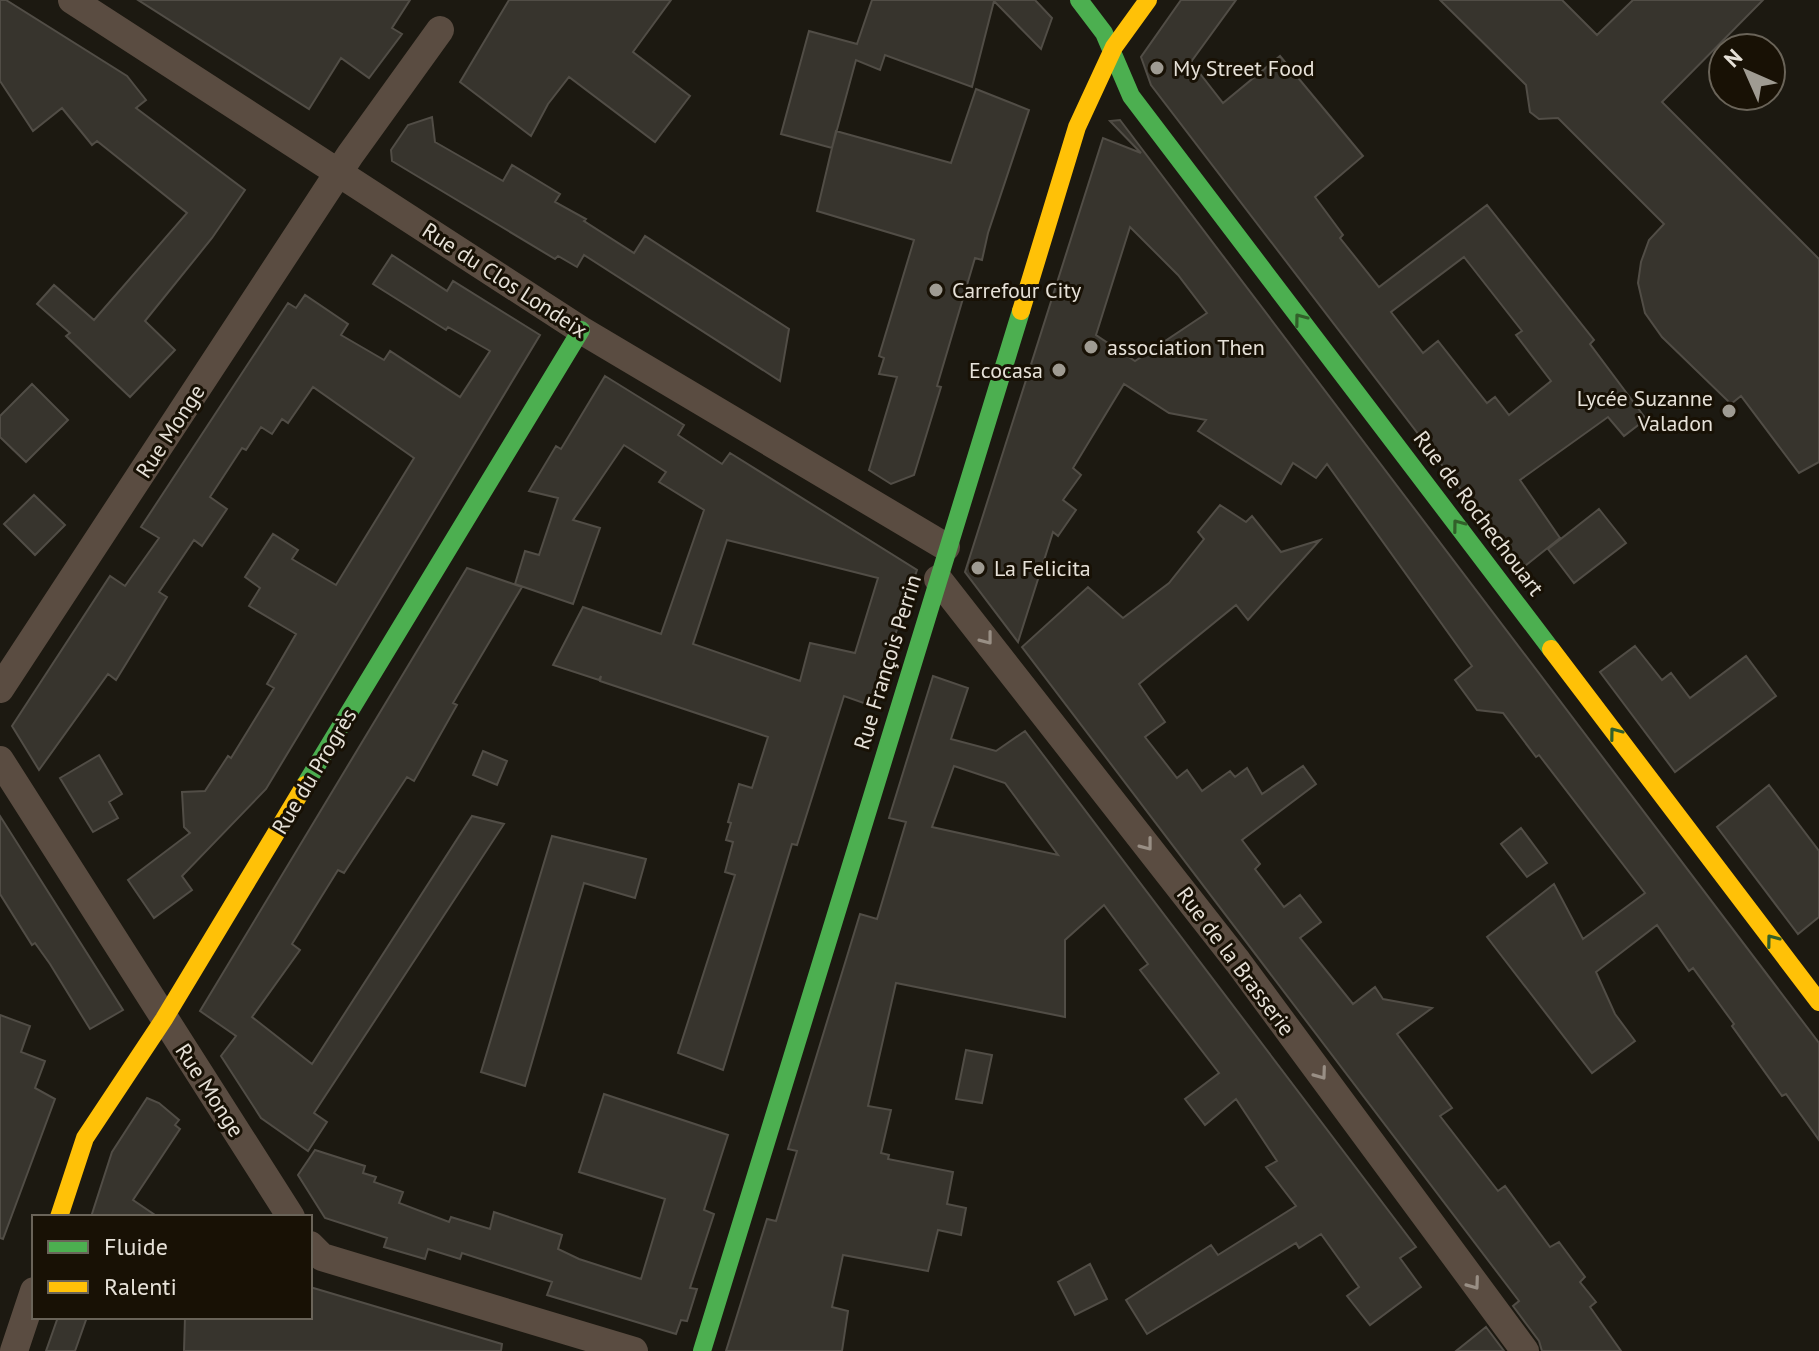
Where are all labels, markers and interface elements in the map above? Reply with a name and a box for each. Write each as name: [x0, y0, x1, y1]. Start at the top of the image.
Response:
north arrow: [1707, 32, 1787, 112]
text: N: [1718, 43, 1748, 73]
place label: My Street Food: [1173, 54, 1315, 82]
marker: My Street Food: [1148, 59, 1166, 77]
street label: Rue du Clos Londeix: [417, 216, 593, 344]
place label: Carrefour City: [952, 276, 1082, 304]
marker: Carrefour City: [927, 281, 945, 299]
one-way arrow: [1296, 313, 1310, 327]
place label: association Then: [1107, 333, 1265, 361]
marker: association Then: [1082, 338, 1100, 356]
place label: Ecocasa: [969, 356, 1043, 384]
marker: Ecocasa: [1050, 361, 1068, 379]
street label: Rue Monge: [129, 379, 211, 483]
place label: Lycée Suzanne Valadon: [1577, 384, 1713, 437]
marker: Lycée Suzanne Valadon: [1720, 402, 1738, 420]
street label: Rue de Rochechouart: [1408, 425, 1551, 602]
one-way arrow: [1453, 519, 1467, 534]
place label: La Felicita: [994, 554, 1091, 582]
marker: La Felicita: [969, 559, 987, 577]
street label: Rue François Perrin: [847, 571, 927, 753]
one-way arrow: [978, 630, 992, 645]
street label: Rue du Progrès: [265, 703, 363, 839]
one-way arrow: [1610, 727, 1624, 742]
one-way arrow: [1137, 836, 1151, 850]
street label: Rue de la Brasserie: [1171, 881, 1301, 1041]
one-way arrow: [1767, 934, 1781, 949]
street label: Rue Monge: [169, 1038, 251, 1142]
one-way arrow: [1311, 1066, 1325, 1080]
legend: [32, 1215, 312, 1319]
text: Fluide: [104, 1231, 168, 1262]
text: Ralenti: [104, 1271, 177, 1302]
one-way arrow: [1465, 1275, 1479, 1289]

